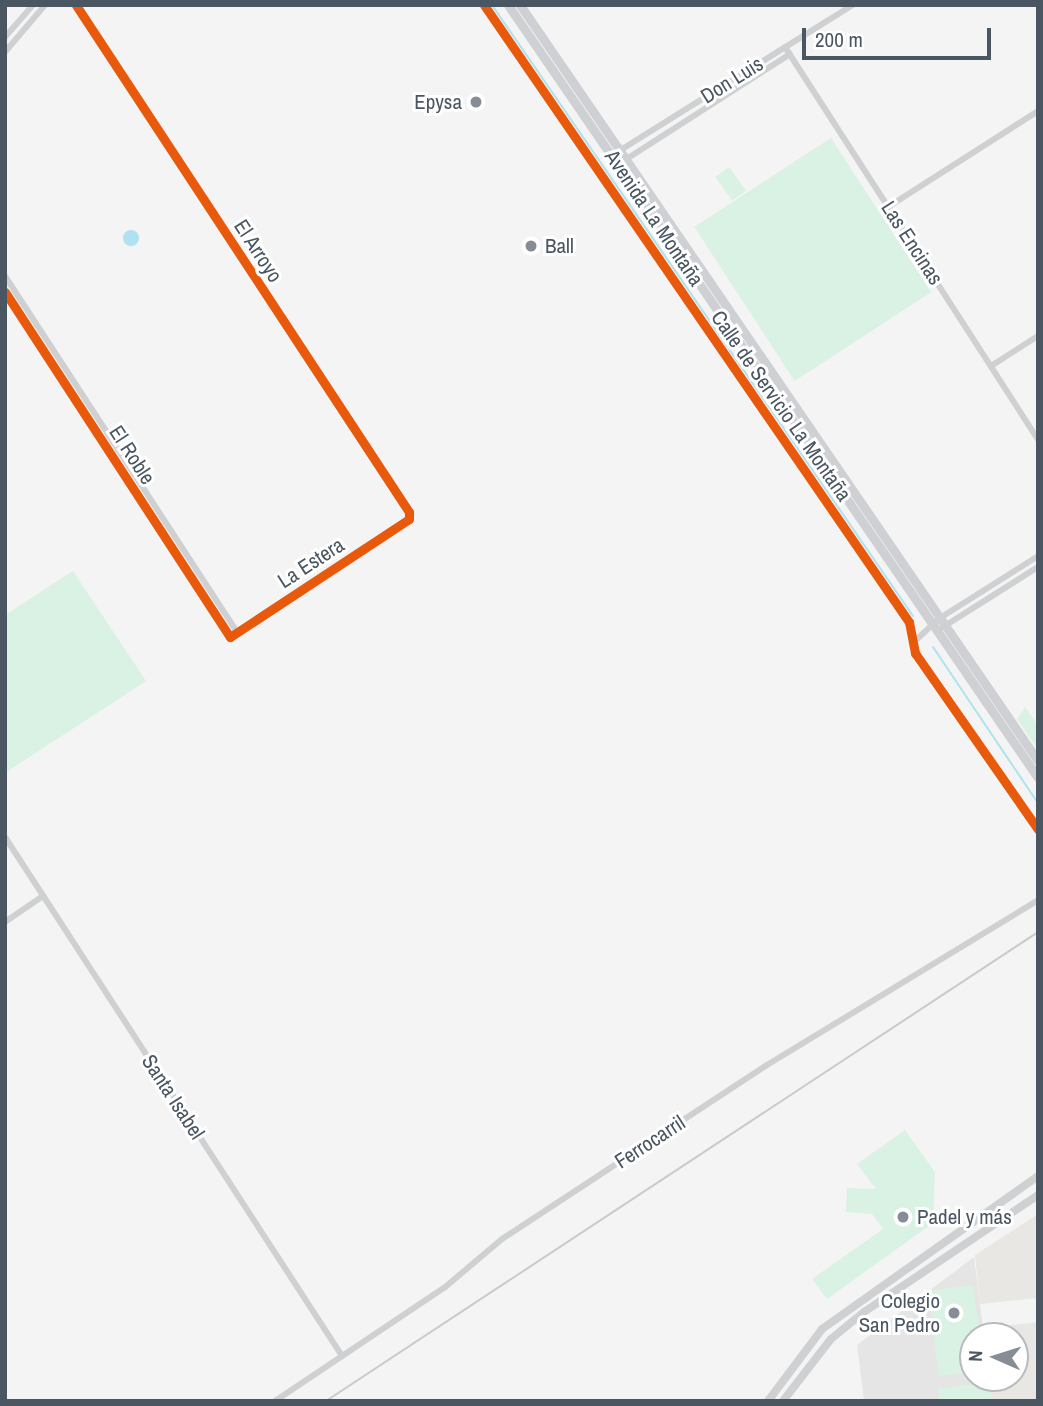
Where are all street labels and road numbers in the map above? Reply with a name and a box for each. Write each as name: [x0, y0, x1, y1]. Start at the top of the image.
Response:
street label: Don Luis: [696, 51, 768, 109]
street label: Avenida La Montaña: [599, 145, 709, 291]
street label: Las Encinas: [876, 196, 948, 290]
street label: El Arroyo: [228, 214, 288, 288]
street label: Calle de Servicio La Montaña: [706, 306, 856, 506]
street label: El Roble: [104, 421, 160, 489]
street label: La Estera: [273, 532, 349, 594]
street label: Santa Isabel: [136, 1050, 210, 1144]
street label: Ferrocarril: [610, 1110, 690, 1174]

